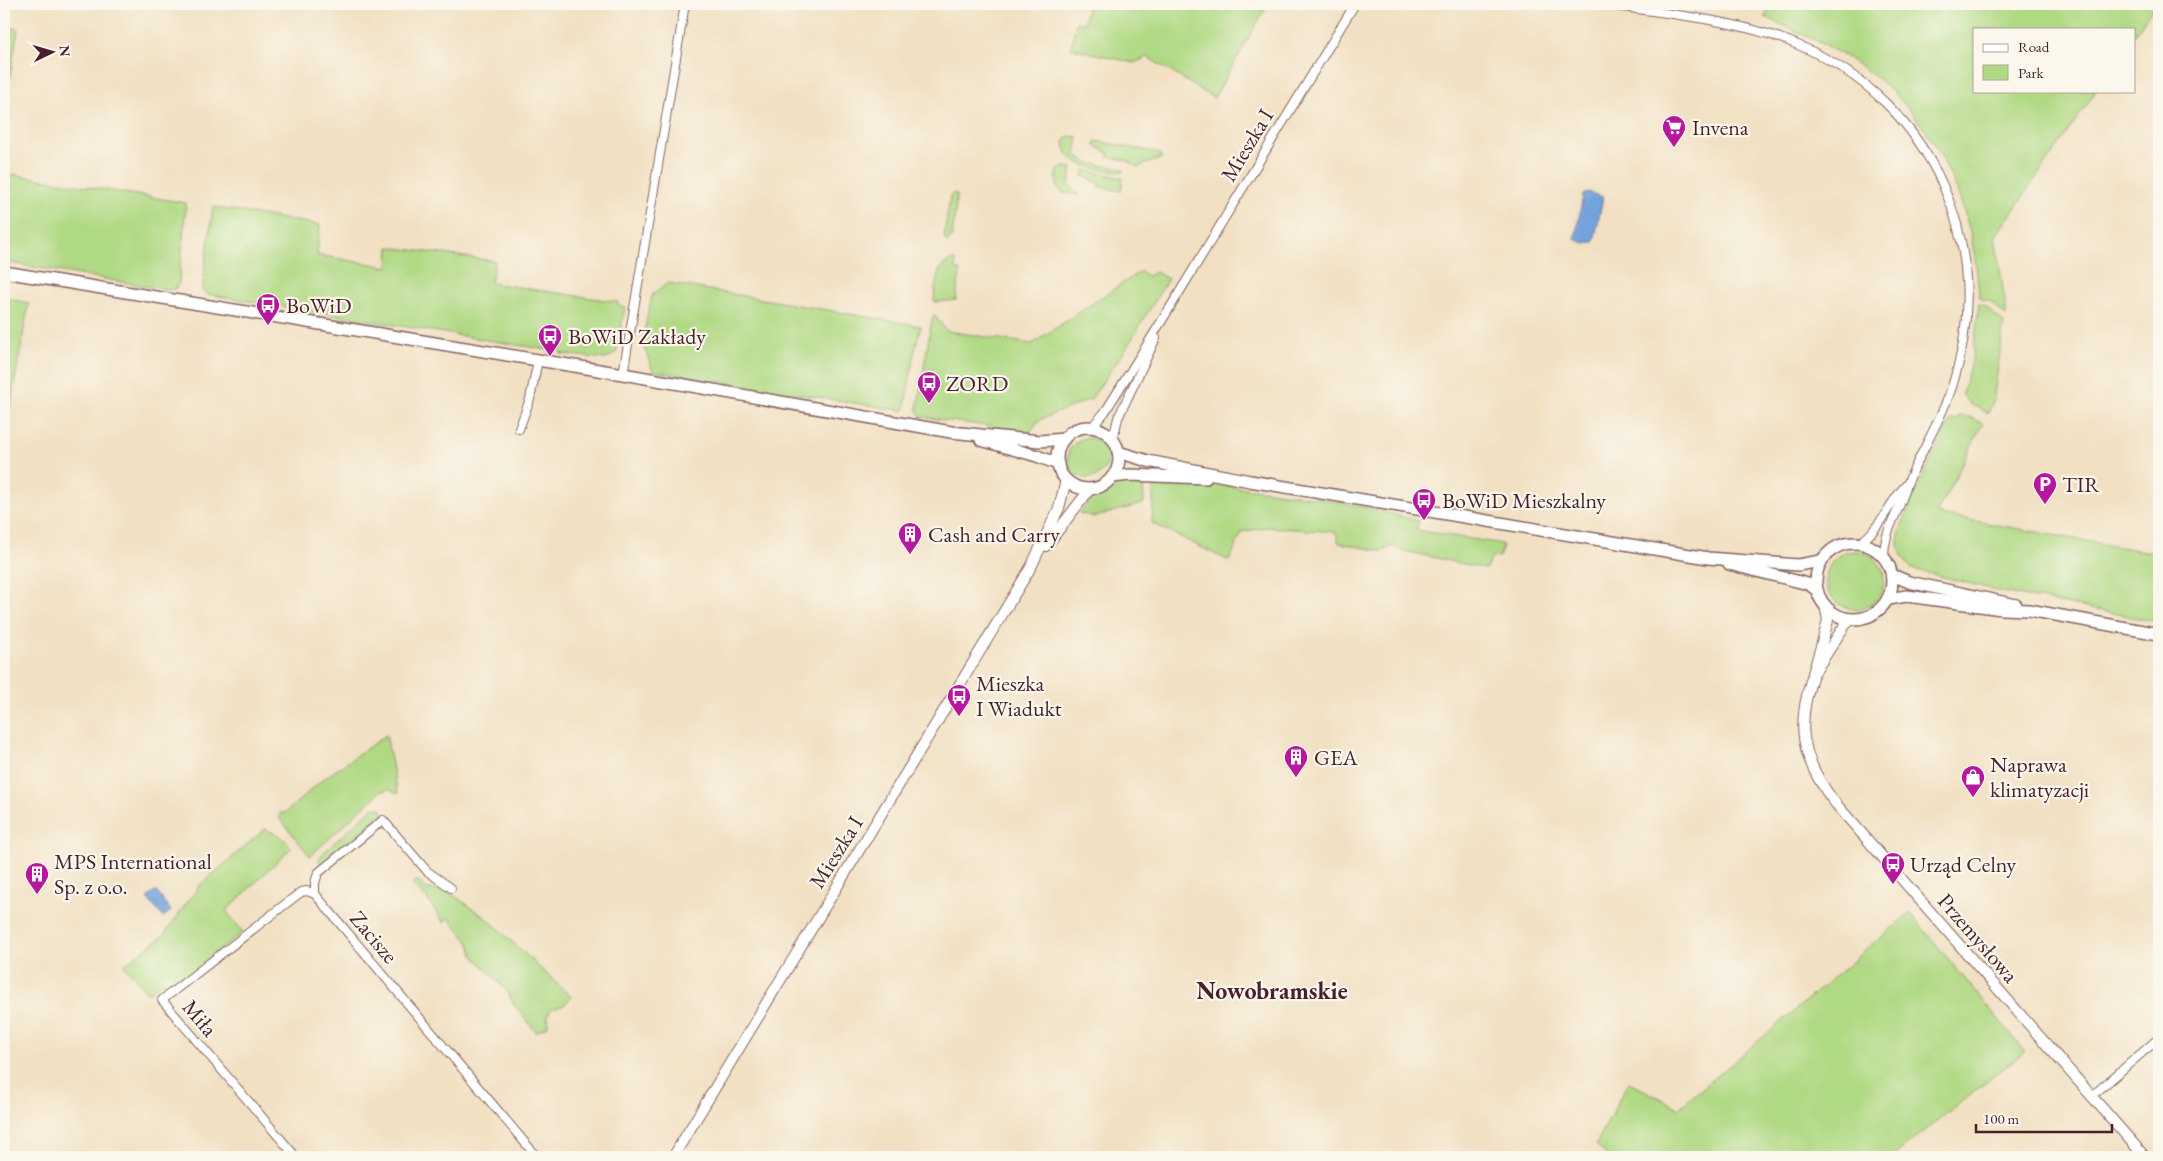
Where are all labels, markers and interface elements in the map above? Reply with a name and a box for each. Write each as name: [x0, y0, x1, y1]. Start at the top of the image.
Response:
north arrow: [28, 28, 78, 78]
legend: [1973, 28, 2136, 92]
text: Road: [2018, 37, 2050, 56]
text: N: [55, 44, 74, 58]
text: Park: [2018, 63, 2045, 82]
street label: Mieszka I: [1214, 103, 1280, 187]
place label: Invena: [1692, 113, 1749, 142]
supermarket icon: Invena: [1661, 114, 1687, 148]
place label: BoWiD: [286, 291, 352, 320]
bus stop icon: BoWiD: [255, 292, 281, 326]
place label: BoWiD Zakłady: [568, 322, 706, 351]
bus stop icon: BoWiD Zakłady: [537, 323, 563, 357]
place label: ZORD: [946, 369, 1008, 398]
bus stop icon: ZORD: [916, 370, 942, 404]
place label: TIR: [2062, 470, 2100, 499]
parking icon: TIR: [2032, 471, 2058, 505]
place label: BoWiD Mieszkalny: [1442, 486, 1606, 515]
bus stop icon: BoWiD Mieszkalny: [1411, 487, 1437, 521]
place label: Cash and Carry: [928, 520, 1060, 549]
building icon: Cash and Carry: [897, 521, 923, 555]
place label: Mieszka I Wiadukt: [976, 669, 1062, 723]
bus stop icon: Mieszka I Wiadukt: [946, 683, 972, 717]
place label: GEA: [1314, 743, 1358, 772]
building icon: GEA: [1283, 744, 1309, 778]
place label: Naprawa klimatyzacji: [1990, 750, 2089, 804]
shop icon: Naprawa klimatyzacji: [1960, 764, 1986, 798]
street label: Mieszka I: [802, 810, 870, 894]
place label: MPS International Sp. z o.o.: [54, 847, 212, 901]
place label: Urząd Celny: [1910, 850, 2016, 879]
bus stop icon: Urząd Celny: [1880, 851, 1906, 885]
building icon: MPS International Sp. z o.o.: [24, 861, 50, 895]
street label: Przemysłowa: [1931, 887, 2025, 989]
street label: Zacisze: [343, 905, 405, 970]
district label: Nowobramskie: [1196, 975, 1348, 1006]
street label: Miła: [176, 993, 224, 1043]
scale bar: [1976, 1101, 2112, 1133]
text: 100 m: [1983, 1109, 2020, 1128]

